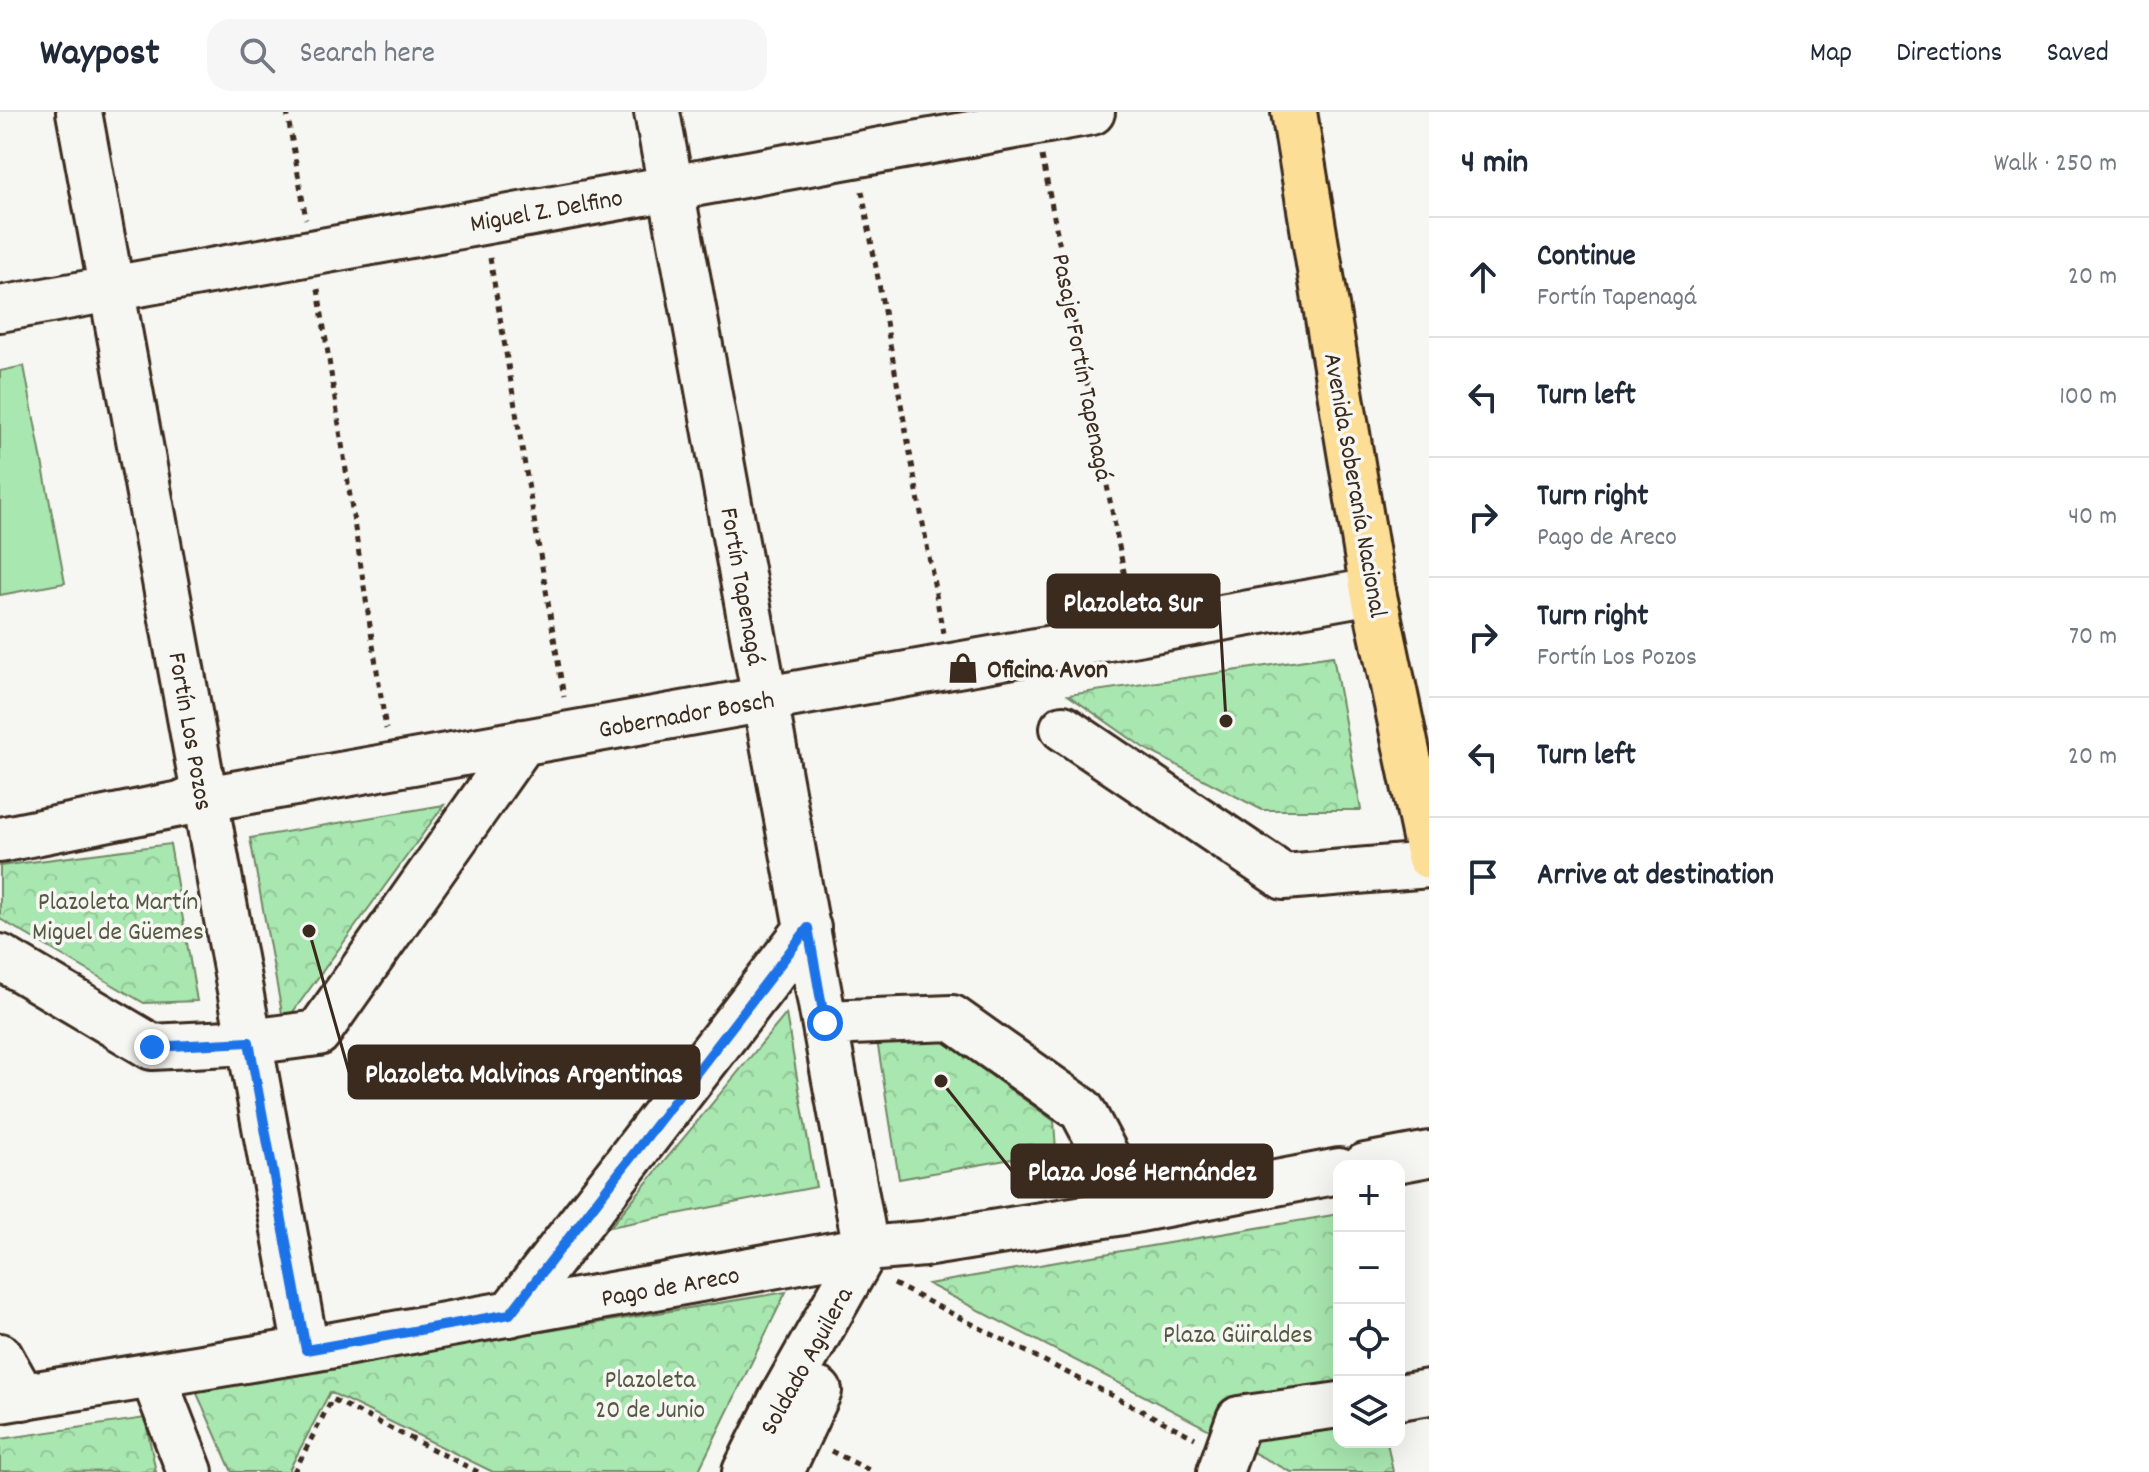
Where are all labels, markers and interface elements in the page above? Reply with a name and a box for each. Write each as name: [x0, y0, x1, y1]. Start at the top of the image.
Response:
search box: [207, 19, 767, 91]
text: Waypost: [40, 28, 159, 83]
icon: search: [235, 33, 279, 77]
text: Search here: [299, 34, 435, 77]
text: Map: [1810, 35, 1852, 75]
text: Directions: [1896, 35, 2002, 75]
text: Saved: [2046, 35, 2109, 75]
text: 4 min: [1461, 140, 1528, 189]
text: Walk · 250 m: [1994, 146, 2117, 183]
street label: Miguel Z. Delfino: [467, 181, 626, 244]
text: Continue: [1537, 237, 1636, 280]
street label: Pasaje Fortín Tapenagá: [1040, 251, 1121, 485]
icon: ahead: [1461, 255, 1505, 299]
text: 20 m: [2068, 259, 2117, 296]
text: Fortín Tapenagá: [1537, 280, 1697, 317]
street label: Avenida Soberanía Nacional: [1312, 350, 1395, 621]
icon: left: [1461, 375, 1505, 419]
text: Turn left: [1537, 376, 1636, 419]
text: 100 m: [2059, 379, 2117, 416]
text: Turn right: [1537, 477, 1648, 520]
icon: right: [1461, 495, 1505, 539]
text: 40 m: [2068, 499, 2117, 536]
street label: Fortín Tapenagá: [708, 505, 773, 669]
text: Pago de Areco: [1537, 520, 1677, 557]
callout: Plazoleta Sur: [1048, 575, 1219, 627]
text: Plazoleta Sur: [1063, 586, 1203, 626]
text: Turn right: [1537, 597, 1648, 640]
icon: right: [1461, 615, 1505, 659]
text: 70 m: [2069, 619, 2117, 656]
text: Fortín Los Pozos: [1537, 640, 1697, 677]
street label: Fortín Los Pozos: [156, 650, 221, 814]
shop icon: Oficina Avon: [946, 651, 980, 685]
place label: Oficina Avon: [987, 653, 1108, 690]
street label: Gobernador Bosch: [596, 683, 777, 750]
icon: left: [1461, 735, 1505, 779]
text: Turn left: [1537, 736, 1636, 779]
text: 20 m: [2068, 739, 2117, 776]
icon: arrive: [1461, 855, 1505, 899]
text: Arrive at destination: [1537, 856, 1774, 899]
park label: Plazoleta Martín Miguel de Güemes: [32, 885, 204, 952]
route start: [807, 1005, 843, 1041]
route end: [134, 1029, 170, 1065]
callout: Plazoleta Malvinas Argentinas: [349, 1046, 699, 1098]
text: Plazoleta Malvinas Argentinas: [365, 1057, 683, 1097]
callout: Plaza José Hernández: [1012, 1145, 1272, 1197]
text: Plaza José Hernández: [1028, 1155, 1257, 1195]
map controls: [1333, 1160, 1405, 1448]
button: +: [1333, 1160, 1405, 1232]
button: −: [1333, 1232, 1405, 1304]
street label: Pago de Areco: [599, 1258, 743, 1319]
street label: Soldado Aguilera: [752, 1280, 864, 1443]
button: locate: [1333, 1304, 1405, 1376]
park label: Plaza Güiraldes: [1163, 1318, 1313, 1355]
park label: Plazoleta 20 de Junio: [595, 1363, 705, 1430]
button: layers: [1333, 1376, 1405, 1448]

